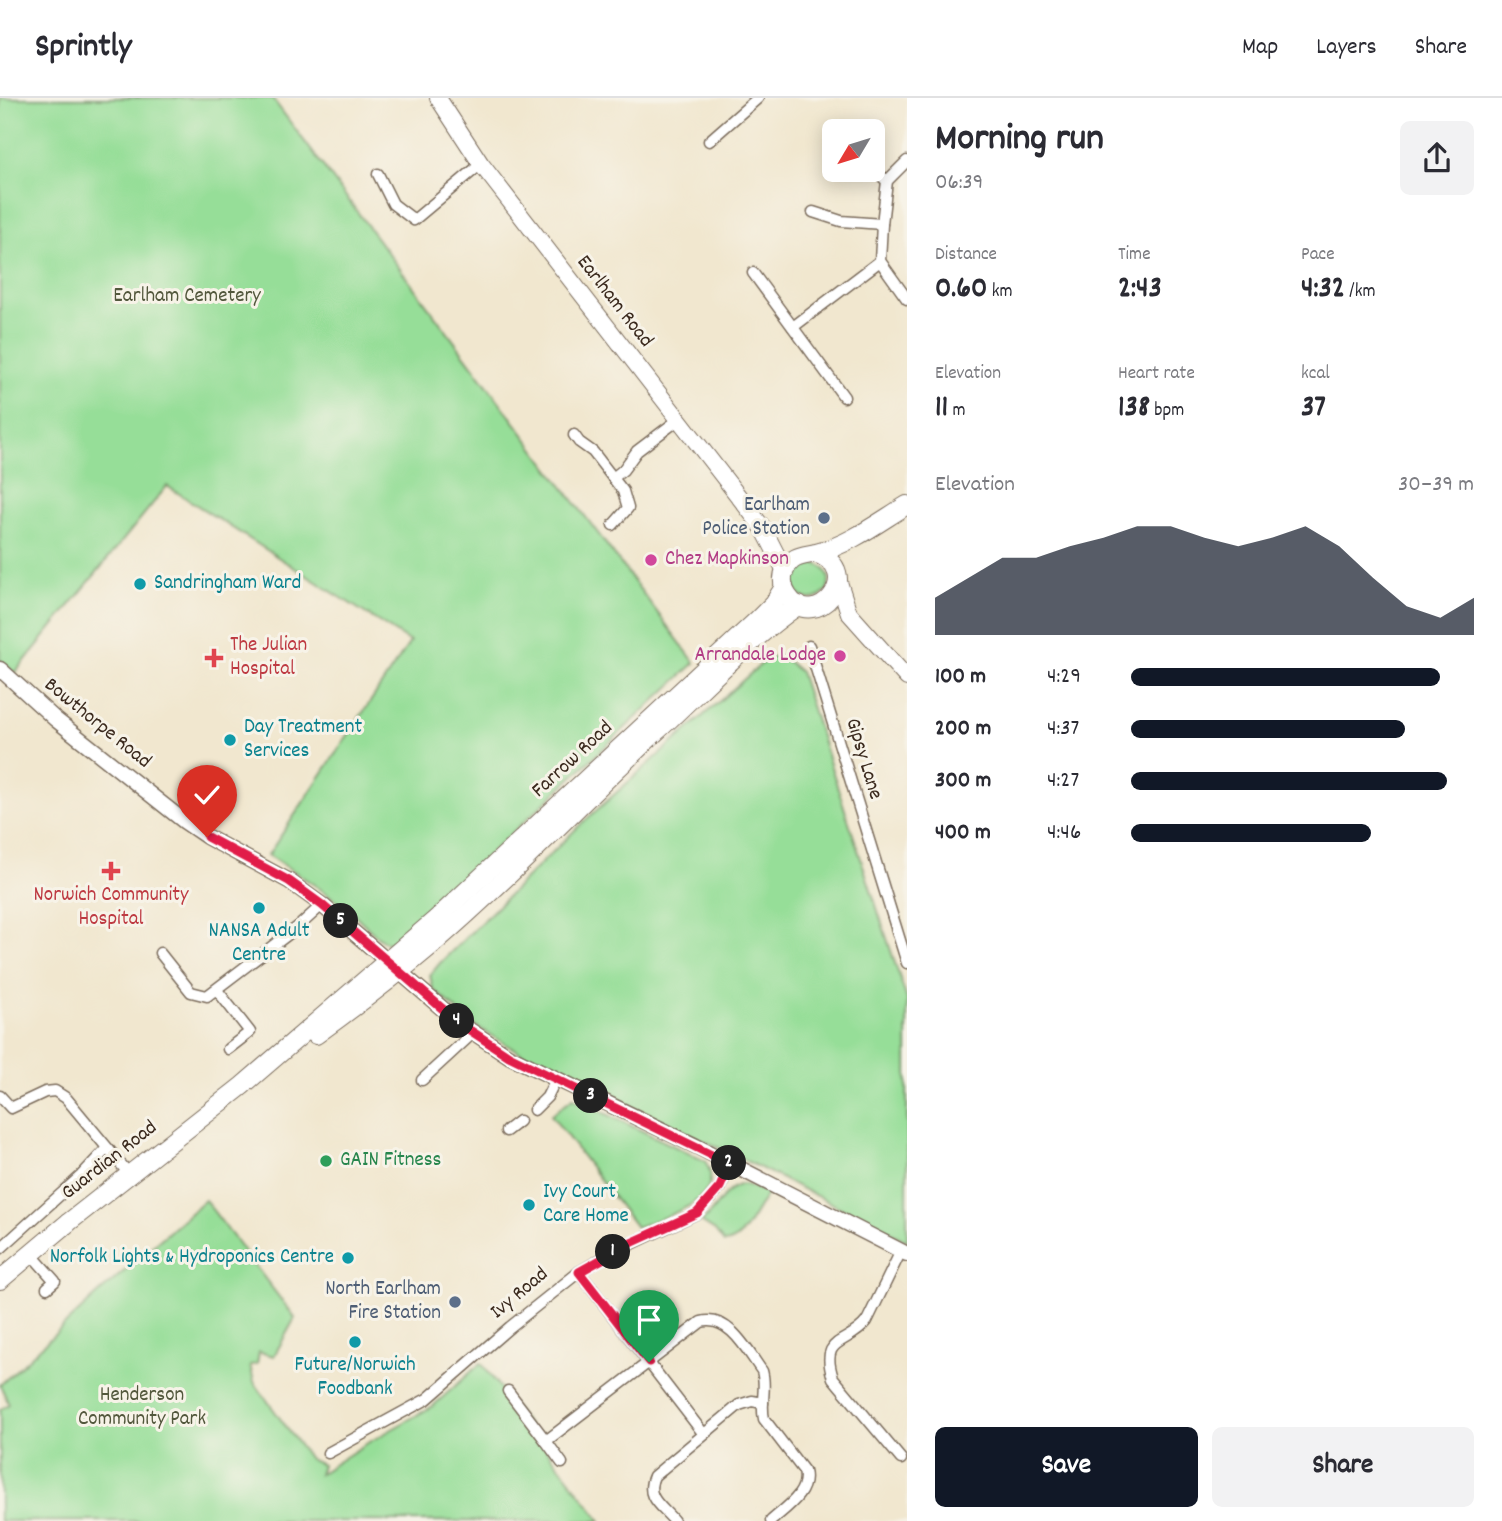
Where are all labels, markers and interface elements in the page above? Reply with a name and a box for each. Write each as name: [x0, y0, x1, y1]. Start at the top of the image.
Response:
text: Sprintly: [35, 25, 132, 72]
text: Map: [1242, 31, 1278, 65]
text: Layers: [1316, 31, 1377, 65]
text: Share: [1415, 31, 1467, 65]
text: Morning run: [935, 113, 1104, 168]
north arrow: [822, 119, 886, 182]
map controls: [822, 119, 885, 182]
button: share: [1400, 121, 1474, 195]
text: 06:39: [935, 167, 983, 200]
text: Distance: [935, 242, 997, 269]
text: Time: [1118, 242, 1151, 269]
text: Pace: [1301, 242, 1335, 269]
street label: Earlham Road: [568, 249, 660, 355]
text: 0.60: [935, 269, 987, 312]
text: 2:43: [1118, 269, 1162, 312]
text: 4:32: [1301, 269, 1345, 312]
text: km: [987, 279, 1013, 306]
text: /km: [1345, 279, 1375, 306]
park label: Earlham Cemetery: [113, 282, 261, 312]
text: Elevation: [935, 361, 1001, 388]
text: Heart rate: [1118, 361, 1195, 388]
text: kcal: [1301, 361, 1330, 388]
text: 11: [935, 388, 948, 431]
text: 138: [1118, 388, 1150, 431]
text: 37: [1301, 388, 1326, 431]
text: m: [948, 398, 966, 425]
text: bpm: [1150, 398, 1184, 425]
text: Elevation: [935, 469, 1015, 502]
text: 30–39 m: [1398, 469, 1474, 502]
place label: Earlham Police Station: [702, 491, 810, 545]
marker: Earlham Police Station: [816, 510, 832, 526]
place label: Chez Mapkinson: [665, 545, 789, 575]
marker: Chez Mapkinson: [643, 552, 659, 568]
place label: Sandringham Ward: [154, 569, 301, 599]
marker: Sandringham Ward: [132, 576, 148, 592]
place label: The Julian Hospital: [230, 631, 307, 685]
place label: Arrandale Lodge: [694, 641, 826, 671]
marker: The Julian Hospital: [204, 648, 224, 668]
marker: Arrandale Lodge: [832, 648, 848, 664]
text: 100 m: [935, 661, 986, 694]
text: 4:29: [1047, 661, 1081, 694]
street label: Bowthorpe Road: [37, 671, 157, 777]
place label: Day Treatment Services: [244, 713, 362, 767]
text: 200 m: [935, 713, 991, 746]
text: 4:37: [1047, 713, 1079, 746]
street label: Farrow Road: [526, 714, 620, 806]
street label: Gipsy Lane: [836, 715, 890, 803]
marker: Day Treatment Services: [222, 732, 238, 748]
pin: [177, 765, 237, 837]
text: 300 m: [935, 765, 991, 798]
text: 4:27: [1047, 765, 1079, 798]
icon: check: [188, 776, 226, 814]
text: 400 m: [935, 817, 991, 850]
text: 4:46: [1047, 817, 1081, 850]
marker: Norwich Community Hospital: [101, 861, 121, 881]
place label: Norwich Community Hospital: [33, 881, 189, 935]
marker: NANSA Adult Centre: [251, 900, 267, 916]
pin: 5: [324, 904, 358, 938]
text: 5: [336, 907, 345, 934]
place label: NANSA Adult Centre: [209, 917, 310, 971]
pin: 4: [440, 1004, 475, 1038]
text: 4: [453, 1007, 460, 1034]
pin: 3: [574, 1079, 608, 1114]
text: 3: [586, 1082, 595, 1109]
street label: Guardian Road: [56, 1114, 164, 1208]
place label: GAIN Fitness: [340, 1146, 441, 1176]
pin: 2: [712, 1146, 746, 1180]
text: 2: [724, 1149, 733, 1176]
marker: GAIN Fitness: [318, 1153, 334, 1169]
place label: Ivy Court Care Home: [543, 1178, 629, 1232]
marker: Ivy Court Care Home: [521, 1197, 537, 1213]
pin: 1: [596, 1234, 630, 1270]
text: 1: [610, 1238, 615, 1265]
place label: Norfolk Lights & Hydroponics Centre: [50, 1243, 334, 1273]
marker: Norfolk Lights & Hydroponics Centre: [340, 1250, 356, 1266]
street label: Ivy Road: [484, 1261, 556, 1327]
place label: North Earlham Fire Station: [325, 1275, 441, 1329]
pin: [619, 1290, 679, 1362]
marker: North Earlham Fire Station: [447, 1294, 463, 1310]
icon: arrive: [630, 1301, 668, 1339]
marker: Future/Norwich Foodbank: [347, 1334, 363, 1350]
place label: Future/Norwich Foodbank: [294, 1351, 416, 1405]
park label: Henderson Community Park: [78, 1381, 206, 1435]
button: Save: [935, 1427, 1198, 1507]
button: Share: [1212, 1427, 1474, 1507]

